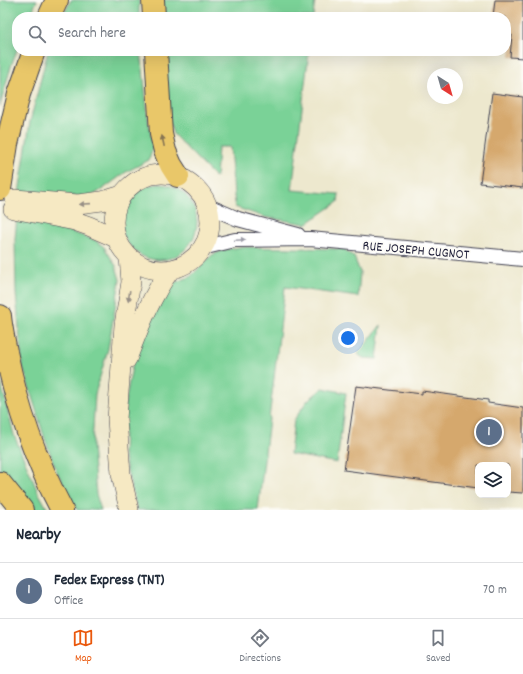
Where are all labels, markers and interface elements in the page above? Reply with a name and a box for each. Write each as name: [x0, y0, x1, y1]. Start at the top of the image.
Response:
search box: [12, 12, 511, 56]
icon: search: [26, 23, 48, 45]
text: Search here: [58, 23, 126, 45]
north arrow: [427, 68, 463, 104]
one-way arrow: [160, 135, 166, 147]
one-way arrow: [79, 200, 91, 207]
street label: RUE JOSEPH CUGNOT: [362, 236, 470, 266]
one-way arrow: [234, 237, 247, 243]
one-way arrow: [126, 290, 132, 302]
your location: [338, 328, 358, 348]
pin: 1: [476, 417, 502, 447]
map controls: [475, 462, 511, 498]
button: layers: [475, 462, 511, 498]
text: Nearby: [16, 524, 60, 548]
text: Fedex Express (TNT): [54, 570, 164, 592]
text: 1: [28, 581, 30, 600]
text: 70 m: [483, 581, 507, 600]
text: Office: [54, 592, 83, 611]
tab: Map: [72, 627, 94, 667]
tab: Directions: [239, 627, 281, 667]
tab: Saved: [426, 627, 451, 667]

